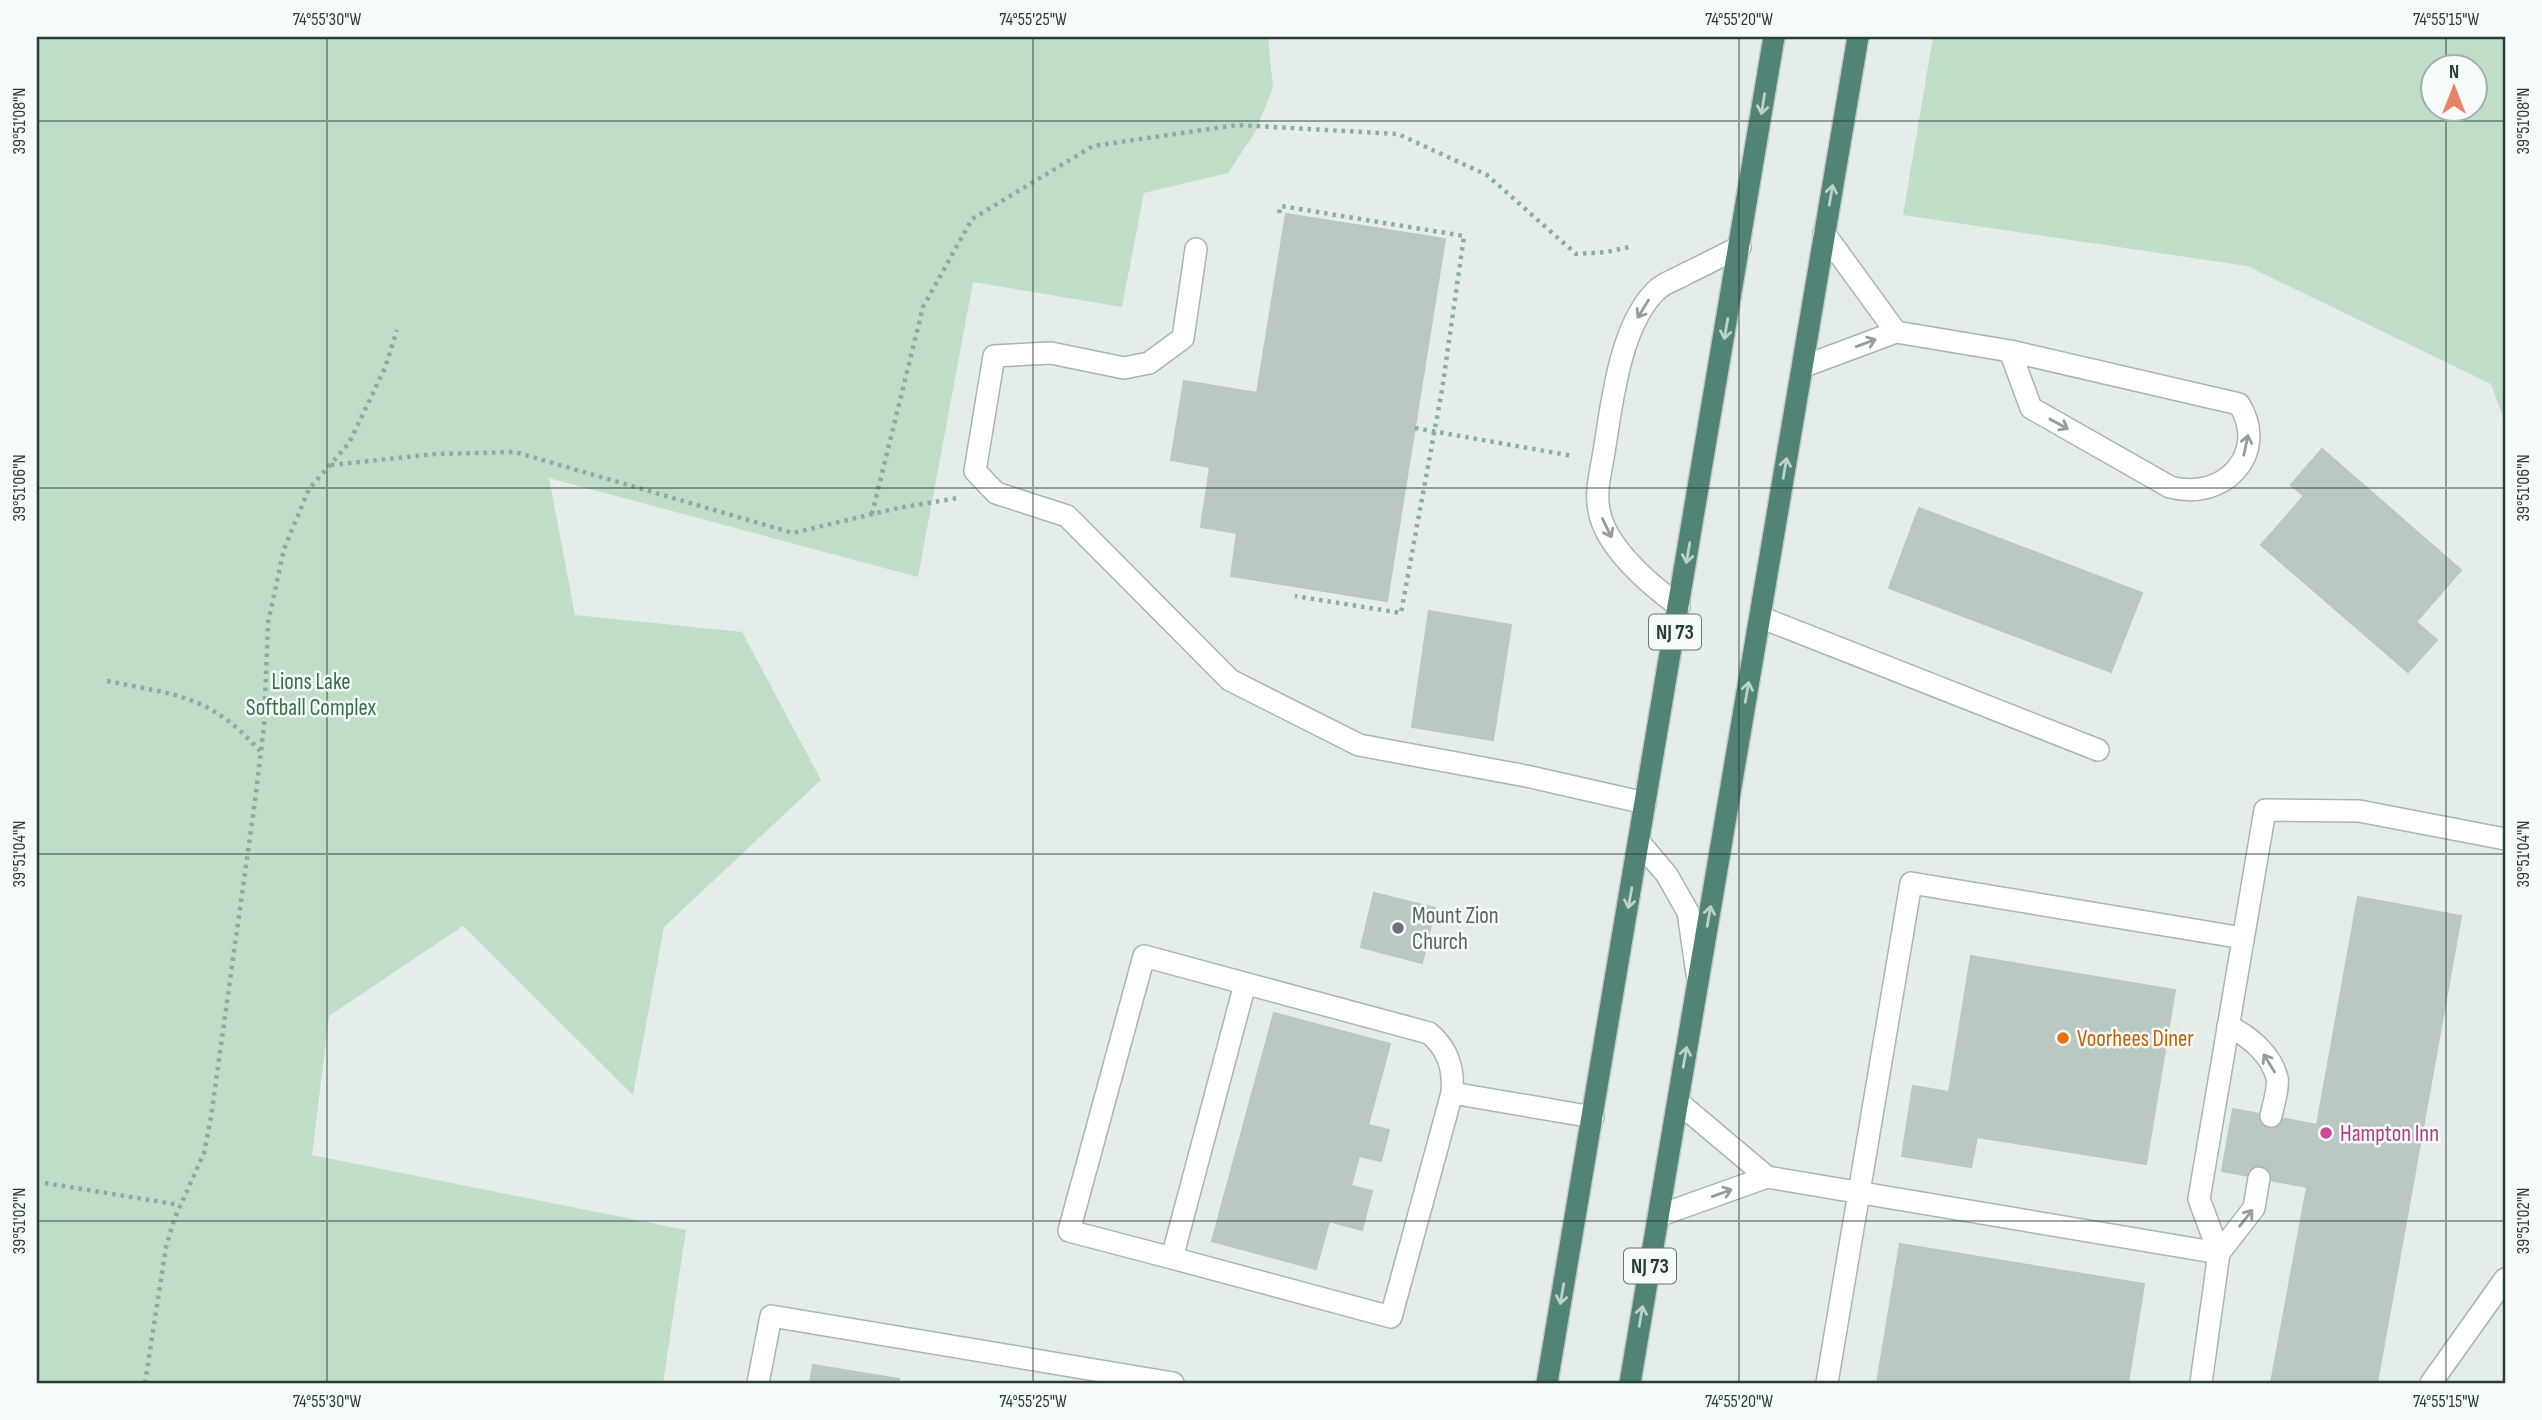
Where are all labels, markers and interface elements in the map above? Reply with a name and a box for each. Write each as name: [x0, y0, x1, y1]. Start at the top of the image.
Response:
text: 74°55'30"W: [293, 9, 361, 30]
text: 74°55'25"W: [999, 9, 1067, 30]
text: 74°55'20"W: [1705, 9, 1773, 30]
text: 74°55'15"W: [2413, 9, 2479, 30]
north arrow: [2420, 52, 2490, 122]
text: N: [2449, 61, 2459, 84]
text: 39°51'08"N: [9, 87, 30, 155]
text: 39°51'08"N: [2513, 87, 2534, 155]
one-way arrow: [1756, 92, 1769, 115]
one-way arrow: [1825, 184, 1838, 207]
one-way arrow: [1636, 299, 1651, 318]
one-way arrow: [1719, 317, 1732, 340]
one-way arrow: [1855, 336, 1877, 348]
one-way arrow: [2049, 417, 2069, 431]
one-way arrow: [2240, 434, 2254, 457]
text: 39°51'06"N: [9, 454, 30, 522]
text: 39°51'06"N: [2513, 454, 2534, 522]
one-way arrow: [1779, 457, 1792, 479]
one-way arrow: [1601, 517, 1614, 538]
one-way arrow: [1681, 541, 1694, 564]
road number: NJ 73: [1649, 614, 1701, 650]
park label: Lions Lake Softball Complex: [246, 668, 377, 722]
one-way arrow: [1741, 681, 1754, 704]
text: 39°51'04"N: [9, 821, 30, 887]
text: 39°51'04"N: [2513, 821, 2534, 887]
one-way arrow: [1623, 886, 1636, 909]
place label: Mount Zion Church: [1412, 902, 1499, 956]
one-way arrow: [1703, 905, 1716, 928]
marker: Mount Zion Church: [1390, 920, 1406, 936]
place label: Voorhees Diner: [2077, 1025, 2194, 1053]
marker: Voorhees Diner: [2055, 1030, 2071, 1046]
one-way arrow: [1679, 1046, 1692, 1069]
one-way arrow: [2262, 1053, 2276, 1073]
place label: Hampton Inn: [2340, 1120, 2439, 1148]
marker: Hampton Inn: [2318, 1125, 2334, 1141]
one-way arrow: [1711, 1185, 1733, 1198]
text: 39°51'02"N: [9, 1188, 30, 1254]
text: 39°51'02"N: [2513, 1188, 2534, 1254]
one-way arrow: [2238, 1210, 2253, 1228]
road number: NJ 73: [1624, 1248, 1676, 1284]
one-way arrow: [1555, 1282, 1568, 1305]
one-way arrow: [1635, 1305, 1648, 1328]
text: 74°55'30"W: [293, 1391, 361, 1412]
text: 74°55'25"W: [999, 1391, 1067, 1412]
text: 74°55'20"W: [1705, 1391, 1773, 1412]
text: 74°55'15"W: [2413, 1391, 2479, 1412]

